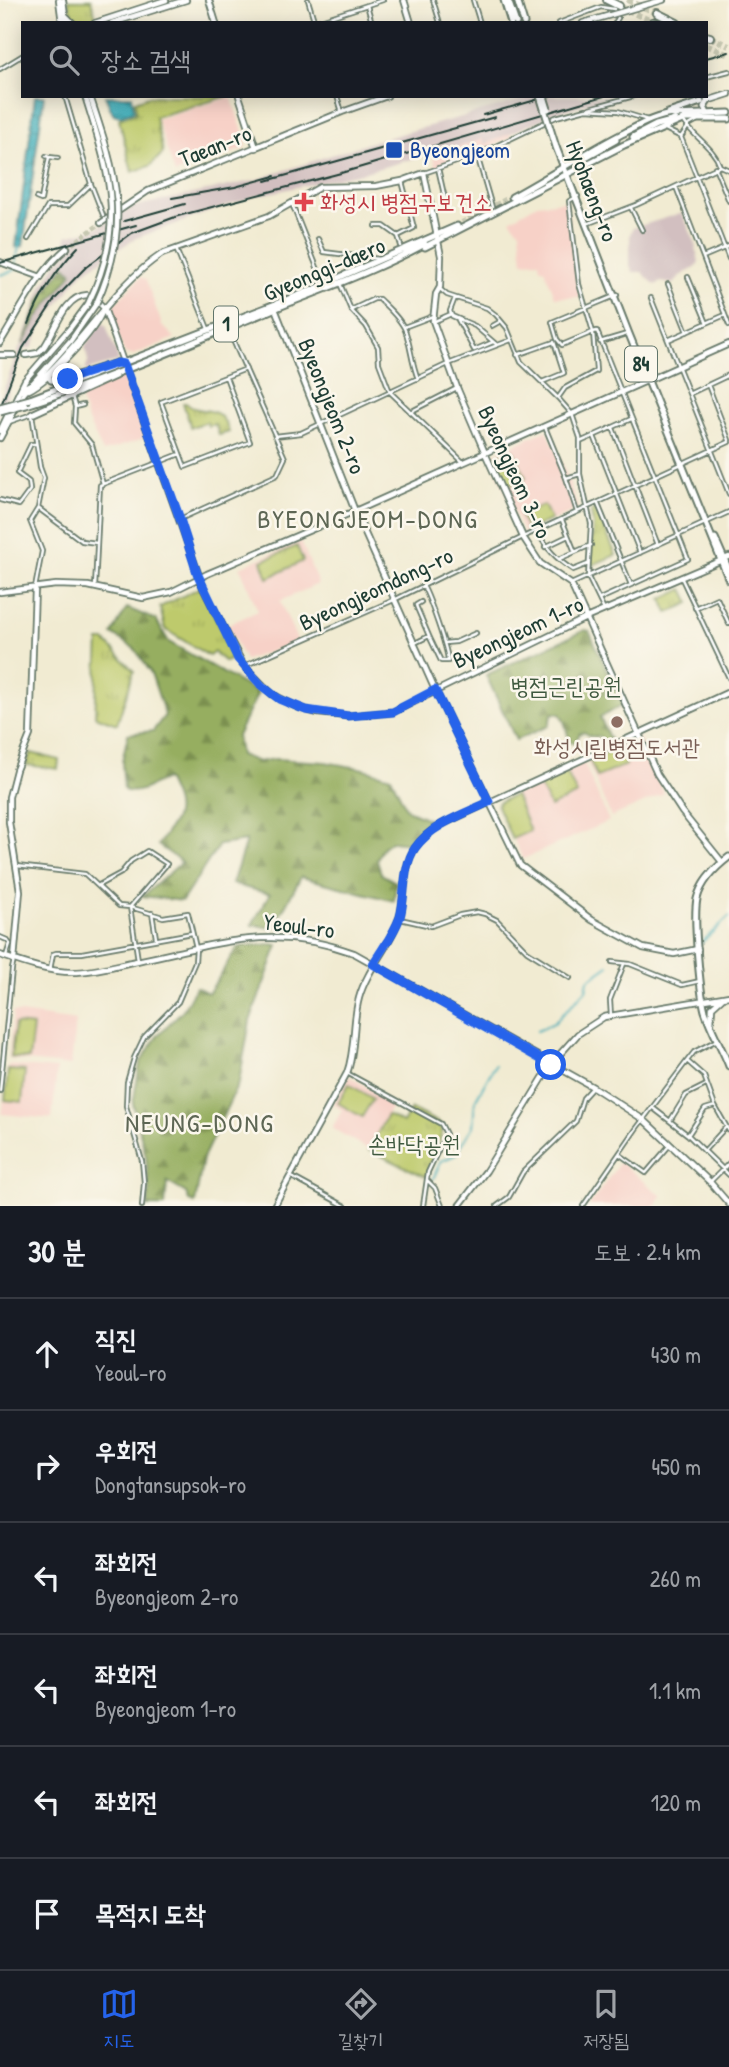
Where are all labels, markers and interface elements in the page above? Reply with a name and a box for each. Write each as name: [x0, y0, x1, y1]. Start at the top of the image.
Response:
search box: [21, 21, 708, 98]
icon: search: [45, 41, 83, 79]
text: 장소 검색: [101, 42, 191, 77]
street label: Taean-ro: [174, 117, 256, 174]
place label: Byeongjeom: [410, 134, 510, 165]
street label: Hyohaeng-ro: [559, 136, 626, 246]
marker: Byeongjeom: [384, 140, 404, 160]
place label: 화성시 병점구보건소: [320, 186, 492, 217]
marker: 화성시 병점구보건소: [294, 192, 314, 212]
street label: Gyeonggi-daero: [258, 229, 390, 308]
road number: 1: [214, 306, 238, 342]
street label: Byeongjeom 2-ro: [291, 334, 374, 478]
road number: 84: [625, 346, 657, 382]
route end: [52, 363, 83, 394]
street label: Byeongjeom 3-ro: [471, 400, 560, 543]
district label: BYEONGJEOM-DONG: [257, 501, 479, 536]
street label: Byeongjeomdong-ro: [294, 539, 458, 638]
street label: Byeongjeom 1-ro: [447, 588, 588, 675]
park label: 병점근린공원: [510, 670, 622, 701]
marker: 화성시립병점도서관: [609, 714, 625, 730]
place label: 화성시립병점도서관: [534, 731, 700, 762]
street label: Yeoul-ro: [262, 906, 336, 945]
route start: [535, 1049, 566, 1080]
district label: NEUNG-DONG: [125, 1105, 275, 1140]
park label: 손바닥공원: [368, 1128, 460, 1159]
text: 30 분: [28, 1231, 86, 1271]
text: 도보 · 2.4 km: [594, 1236, 701, 1267]
text: 직진: [95, 1321, 137, 1356]
icon: ahead: [28, 1335, 66, 1373]
text: 430 m: [651, 1339, 701, 1370]
text: Yeoul-ro: [95, 1357, 166, 1388]
text: 우회전: [95, 1433, 158, 1468]
icon: right: [28, 1447, 66, 1485]
text: 450 m: [651, 1451, 701, 1482]
text: Dongtansupsok-ro: [95, 1469, 246, 1500]
text: 좌회전: [95, 1545, 158, 1580]
icon: left: [28, 1559, 66, 1597]
text: 260 m: [650, 1563, 701, 1594]
text: Byeongjeom 2-ro: [95, 1581, 238, 1612]
text: 좌회전: [95, 1657, 158, 1692]
icon: left: [28, 1671, 66, 1709]
text: 1.1 km: [649, 1675, 701, 1706]
text: Byeongjeom 1-ro: [95, 1693, 236, 1724]
icon: left: [28, 1783, 66, 1821]
text: 좌회전: [95, 1784, 158, 1819]
text: 120 m: [651, 1787, 701, 1818]
icon: arrive: [28, 1895, 66, 1933]
text: 목적지 도착: [95, 1896, 206, 1931]
tab: 지도: [100, 1985, 138, 2054]
tab: 길찾기: [338, 1985, 384, 2054]
tab: 저장됨: [583, 1985, 629, 2054]

